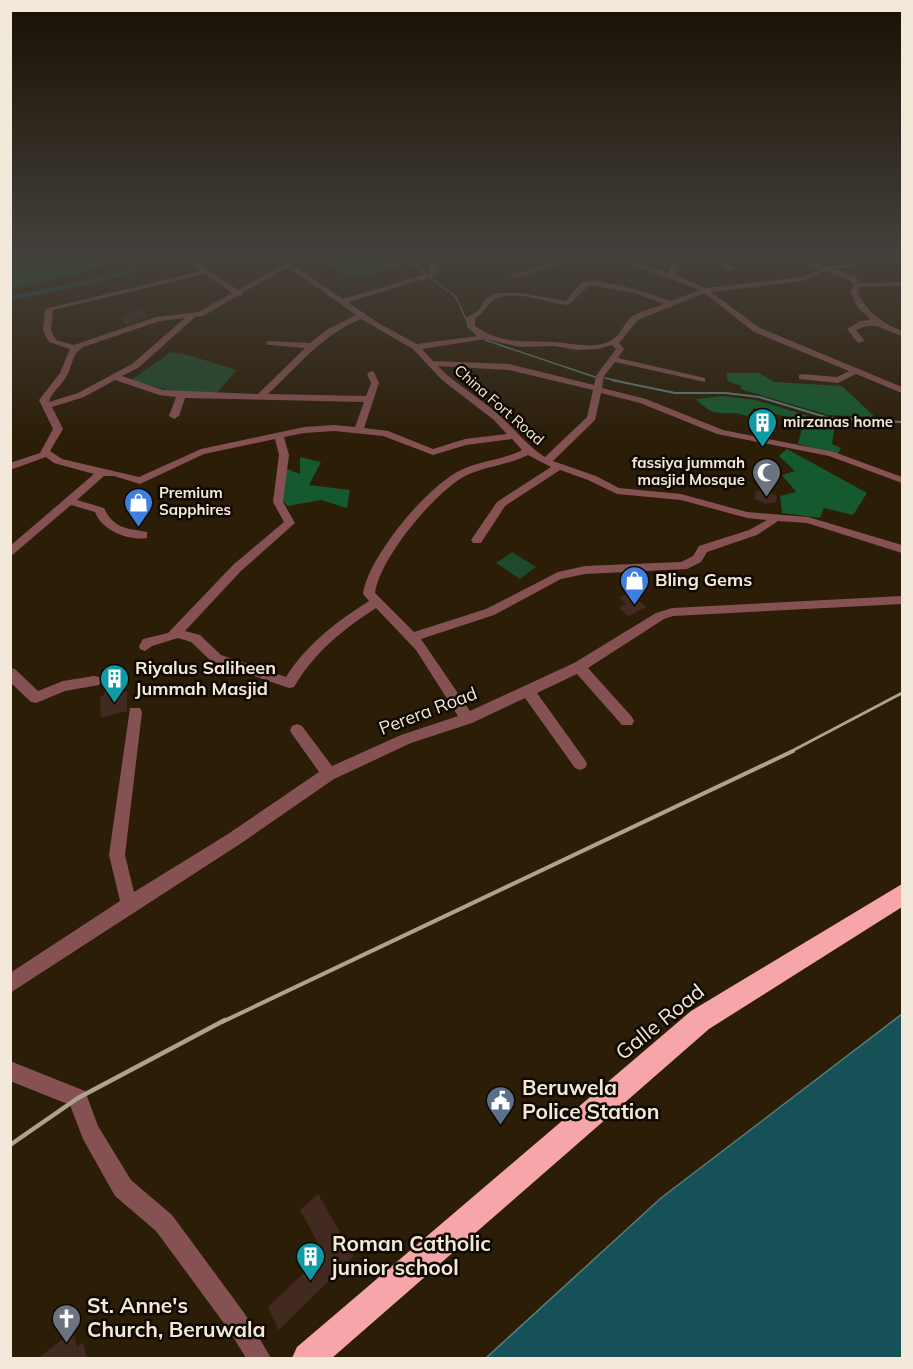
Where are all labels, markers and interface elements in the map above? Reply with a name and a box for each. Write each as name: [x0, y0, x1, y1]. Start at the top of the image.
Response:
street label: China Fort Road: [451, 360, 548, 449]
building icon: mirzanas home: [746, 406, 778, 448]
place label: mirzanas home: [783, 412, 893, 431]
place label: fassiya jummah masjid Mosque: [632, 453, 745, 489]
mosque icon: fassiya jummah masjid Mosque: [750, 456, 782, 498]
place label: Premium Sapphires: [159, 483, 231, 519]
shop icon: Premium Sapphires: [122, 486, 154, 528]
shop icon: Bling Gems: [618, 564, 650, 606]
place label: Bling Gems: [655, 568, 752, 591]
place label: Riyalus Saliheen Jummah Masjid: [135, 656, 276, 700]
building icon: Riyalus Saliheen Jummah Masjid: [98, 662, 130, 704]
street label: Perera Road: [375, 681, 480, 740]
street label: Galle Road: [610, 978, 709, 1065]
place label: Beruwela Police Station: [522, 1074, 659, 1124]
public building icon: Beruwela Police Station: [485, 1084, 517, 1126]
place label: Roman Catholic junior school: [330, 1230, 491, 1280]
building icon: Roman Catholic junior school: [295, 1240, 327, 1282]
place label: St. Anne's Church, Beruwala: [87, 1292, 265, 1342]
church icon: St. Anne's Church, Beruwala: [50, 1302, 82, 1344]

